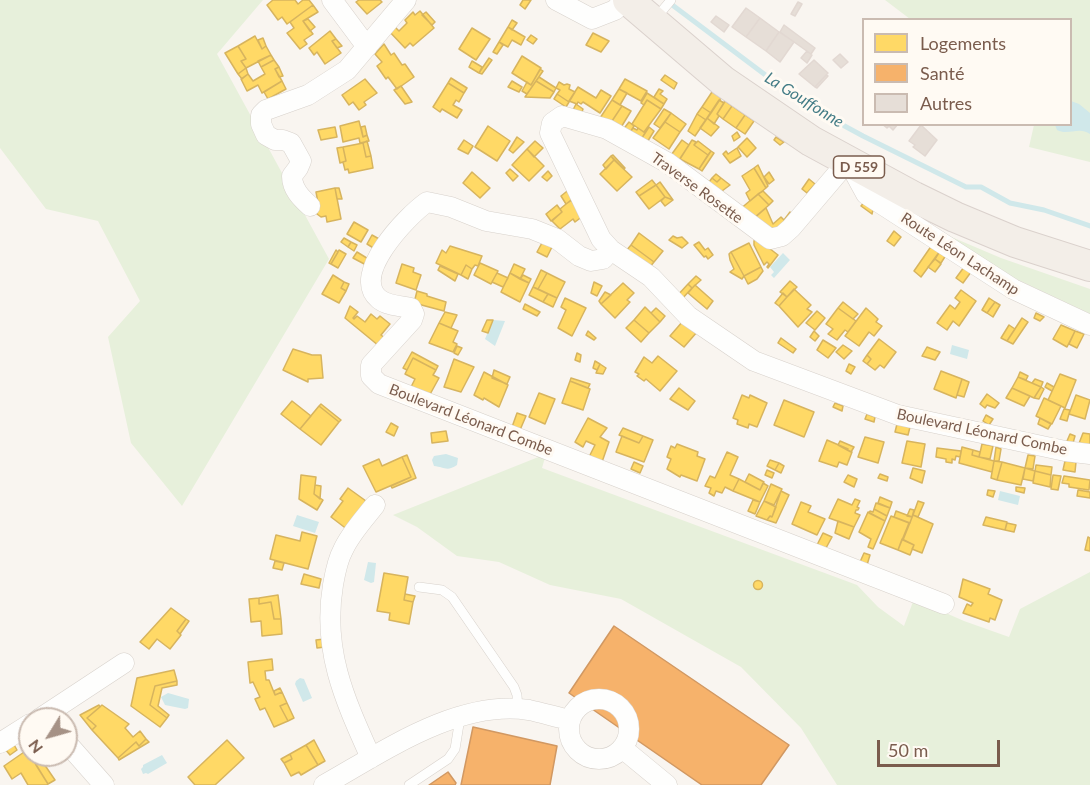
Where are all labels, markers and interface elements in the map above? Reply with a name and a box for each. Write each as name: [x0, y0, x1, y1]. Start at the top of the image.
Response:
legend: [862, 18, 1072, 126]
text: Logements: [920, 32, 1006, 54]
text: Santé: [920, 62, 964, 84]
water label: La Gouffonne: [761, 68, 847, 132]
text: Autres: [920, 92, 972, 114]
street label: Traverse Rosette: [648, 149, 746, 227]
road number: D 559: [834, 156, 884, 178]
street label: Route Léon Lachamp: [897, 209, 1023, 299]
street label: Boulevard Léonard Combe: [387, 380, 555, 460]
street label: Boulevard Léonard Combe: [895, 405, 1069, 459]
north arrow: [18, 707, 78, 767]
scale bar: [880, 728, 1003, 766]
text: N: [24, 736, 46, 758]
text: 50 m: [888, 739, 928, 761]

